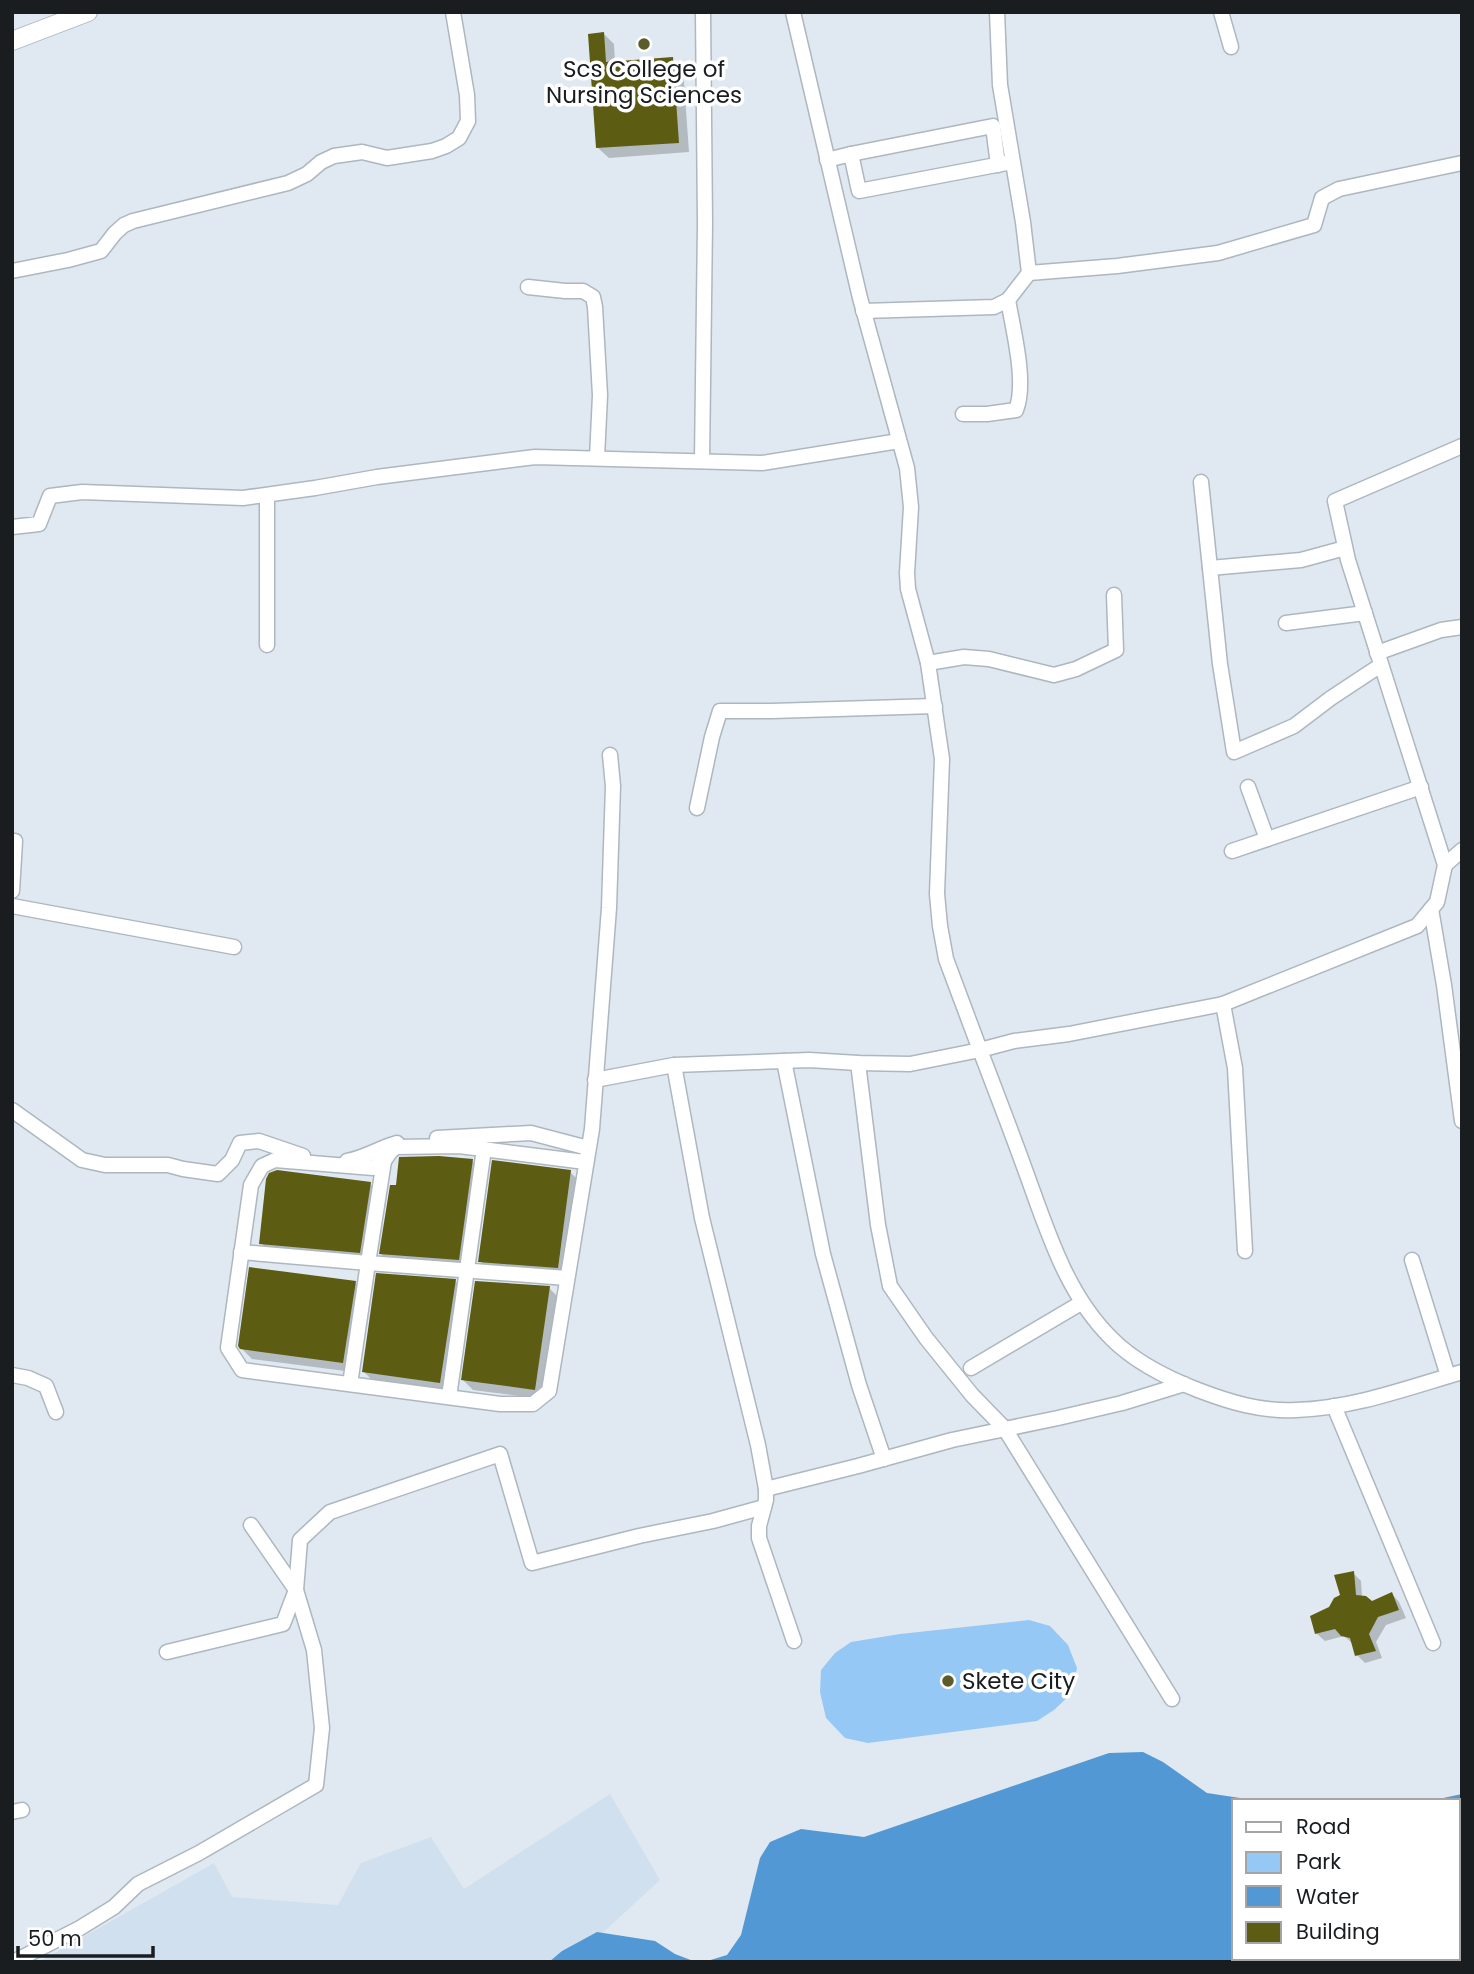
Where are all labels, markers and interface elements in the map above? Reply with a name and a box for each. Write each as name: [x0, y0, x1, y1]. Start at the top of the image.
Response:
marker: Scs College of Nursing Sciences: [636, 36, 652, 52]
place label: Scs College of Nursing Sciences: [546, 53, 742, 111]
place label: Skete City: [962, 1665, 1075, 1697]
marker: Skete City: [940, 1673, 956, 1689]
legend: [1232, 1799, 1460, 1960]
text: Road: [1296, 1812, 1351, 1841]
text: Park: [1296, 1847, 1341, 1876]
text: Water: [1296, 1882, 1359, 1911]
scale bar: [18, 1914, 152, 1958]
text: Building: [1296, 1917, 1380, 1946]
text: 50 m: [28, 1924, 82, 1953]

